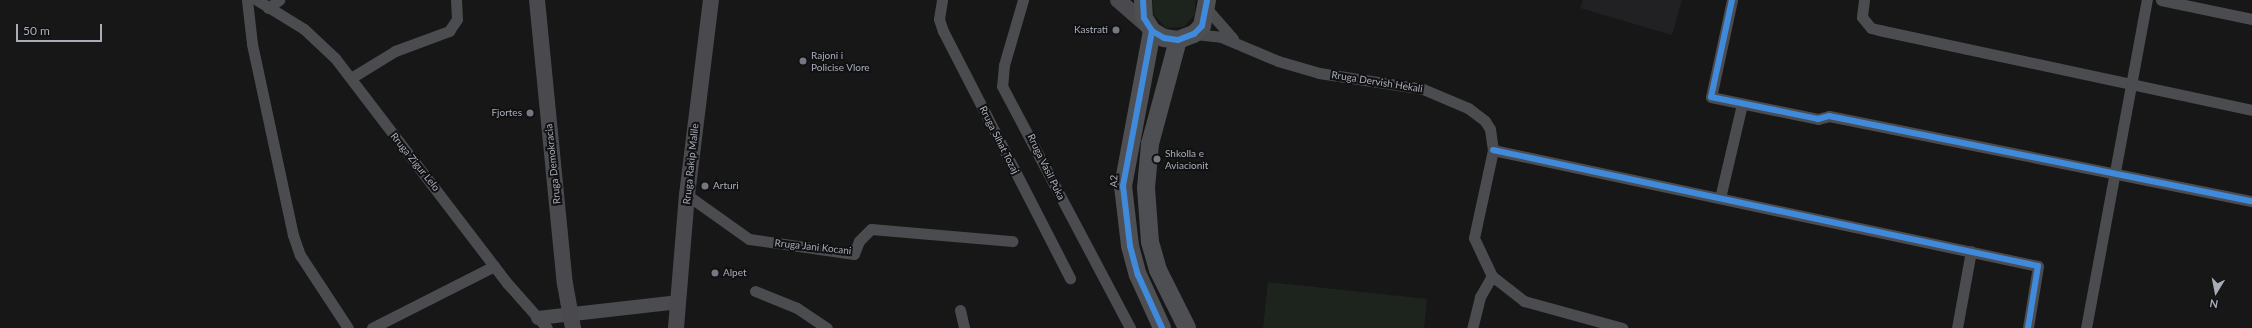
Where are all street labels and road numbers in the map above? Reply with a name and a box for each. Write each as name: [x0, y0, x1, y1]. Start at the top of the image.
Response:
street label: Rruga Dervish Hekali: [1331, 69, 1423, 95]
street label: Rruga Sihat Tozaj: [977, 104, 1021, 176]
street label: Rruga Demokracia: [543, 123, 563, 205]
street label: Rruga Rakip Malile: [681, 123, 701, 205]
street label: Rruga Zigur Lelo: [388, 130, 442, 194]
street label: Rruga Vasil Puka: [1025, 132, 1067, 202]
street label: A2: [1108, 175, 1120, 187]
street label: Rruga Jani Kocani: [774, 237, 852, 257]

